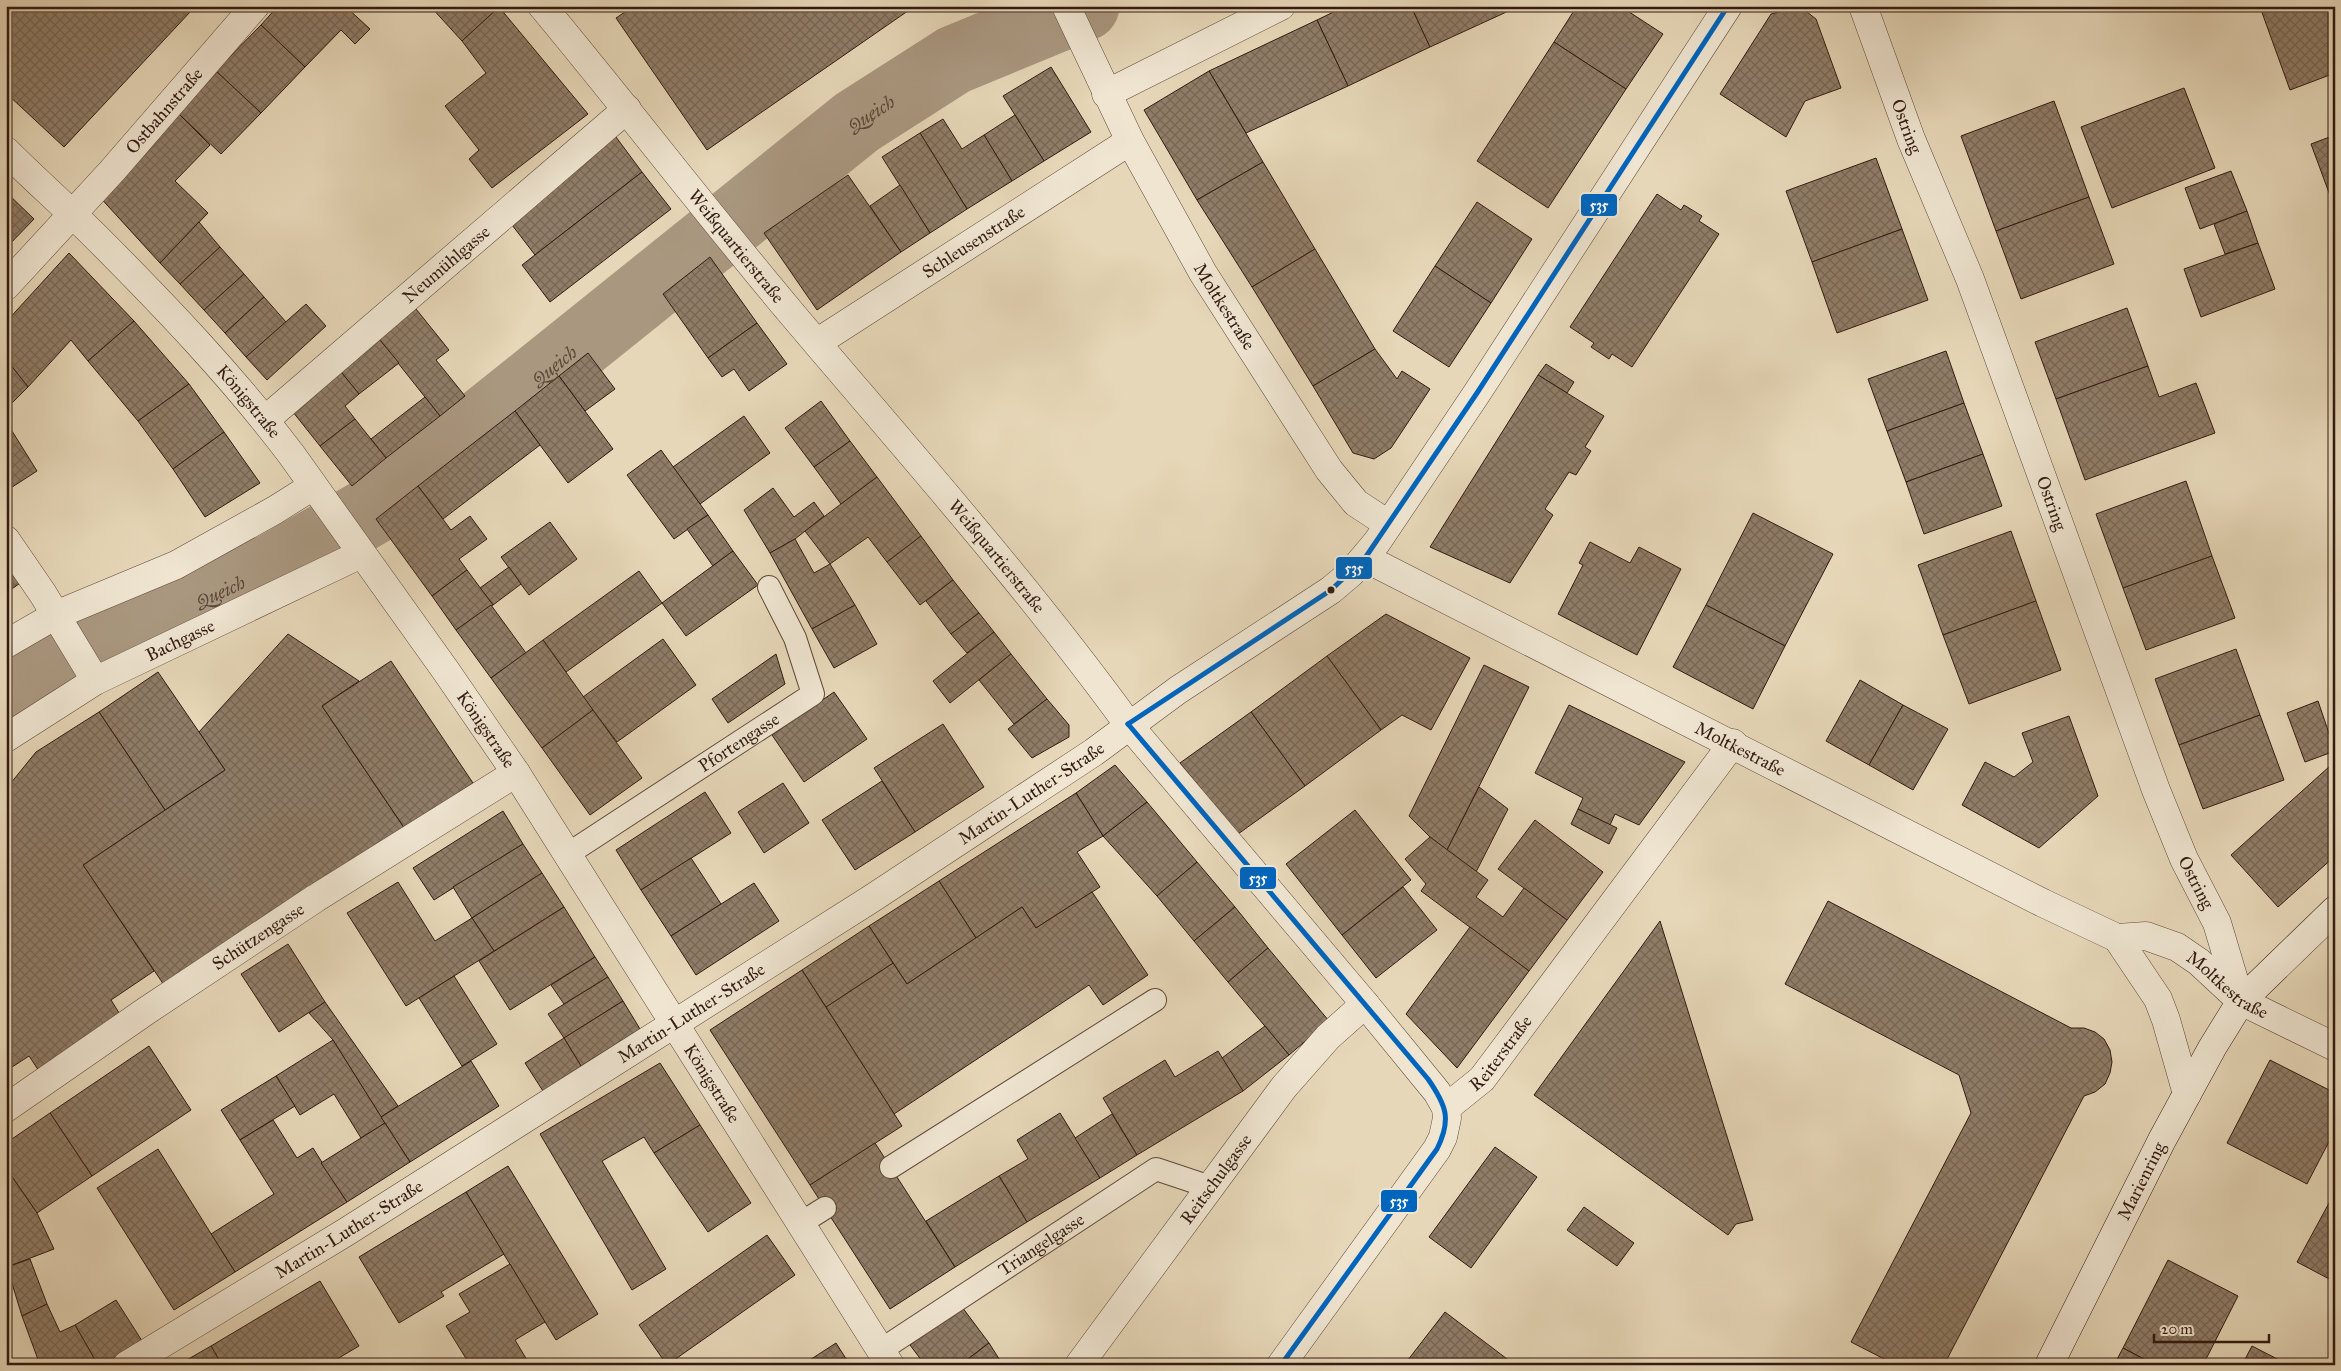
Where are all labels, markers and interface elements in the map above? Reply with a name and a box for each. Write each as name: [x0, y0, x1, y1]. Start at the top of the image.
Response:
street label: Ostbahnstraße: [121, 63, 207, 158]
water label: Queich: [842, 90, 899, 138]
street label: Ostring: [1887, 96, 1927, 158]
street label: Weißquartierstraße: [684, 185, 789, 308]
line badge: 535: [1580, 193, 1618, 217]
text: 535: [1590, 197, 1609, 215]
street label: Schleusenstraße: [918, 201, 1029, 283]
street label: Neumühlgasse: [398, 221, 495, 308]
street label: Moltkestraße: [1189, 259, 1260, 354]
water label: Queich: [526, 341, 582, 392]
street label: Königstraße: [212, 360, 286, 443]
street label: Ostring: [2032, 473, 2072, 535]
street label: Weißquartierstraße: [944, 495, 1050, 617]
line badge: 535: [1335, 556, 1373, 580]
text: 535: [1345, 560, 1364, 578]
water label: Queich: [191, 571, 249, 614]
unlabelled marker: [1326, 585, 1336, 595]
street label: Bachgasse: [142, 615, 218, 666]
street label: Königstraße: [452, 687, 520, 772]
street label: Pfortengasse: [694, 708, 783, 777]
street label: Moltkestraße: [1691, 717, 1789, 781]
street label: Martin-Luther-Straße: [954, 737, 1109, 849]
street label: Ostring: [2173, 852, 2219, 914]
line badge: 535: [1239, 866, 1277, 890]
text: 535: [1249, 870, 1268, 888]
street label: Schützengasse: [208, 898, 308, 975]
street label: Moltkestraße: [2183, 946, 2272, 1024]
street label: Martin-Luther-Straße: [613, 958, 769, 1068]
street label: Reiterstraße: [1465, 1011, 1537, 1096]
street label: Königstraße: [679, 1040, 745, 1127]
street label: Reitschulgasse: [1176, 1130, 1257, 1228]
street label: Marienring: [2113, 1138, 2171, 1224]
street label: Martin-Luther-Straße: [271, 1175, 427, 1284]
line badge: 535: [1380, 1189, 1418, 1213]
text: 535: [1390, 1193, 1409, 1211]
street label: Triangelgasse: [994, 1208, 1089, 1281]
scale bar: [2154, 1311, 2268, 1343]
text: 20 m: [2161, 1320, 2193, 1338]

